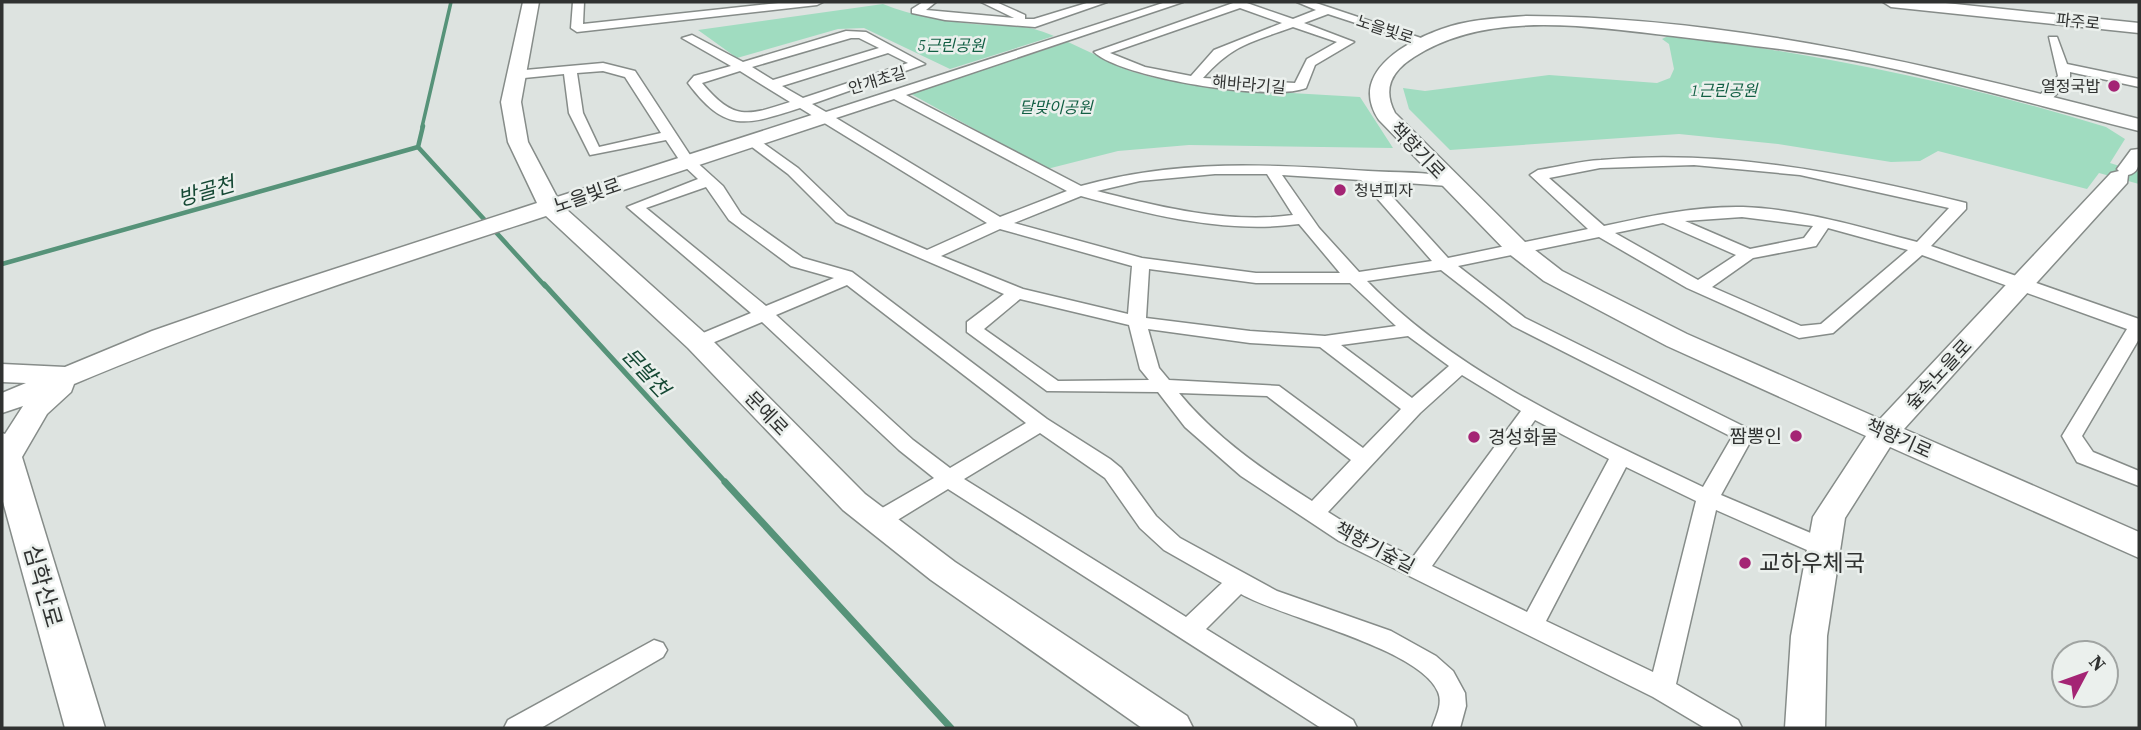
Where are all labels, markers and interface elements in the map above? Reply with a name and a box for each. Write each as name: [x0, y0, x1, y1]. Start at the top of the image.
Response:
street label: 파주로: [2055, 8, 2101, 34]
street label: 노을빛로: [1354, 9, 1417, 49]
park label: 5근린공원: [917, 34, 986, 56]
street label: 안개초길: [846, 61, 908, 99]
street label: 해바라기길: [1211, 70, 1287, 98]
place label: 열정국밥: [2041, 75, 2100, 97]
marker: 열정국밥: [2106, 78, 2122, 94]
park label: 1근린공원: [1690, 79, 1759, 101]
park label: 달맞이공원: [1019, 96, 1094, 118]
street label: 책향기로: [1384, 116, 1452, 184]
water label: 방골천: [174, 168, 240, 213]
street label: 노을빛로: [550, 171, 624, 219]
place label: 청년피자: [1354, 179, 1413, 201]
marker: 청년피자: [1332, 182, 1348, 198]
street label: 숲속노을로: [1899, 333, 1977, 415]
water label: 문발천: [616, 341, 678, 405]
street label: 문예로: [739, 385, 795, 441]
street label: 책향기로: [1862, 412, 1936, 464]
place label: 짬뽕인: [1730, 423, 1782, 449]
place label: 경성화물: [1488, 424, 1558, 450]
marker: 짬뽕인: [1788, 428, 1804, 444]
marker: 경성화물: [1466, 429, 1482, 445]
street label: 책향기숲길: [1330, 515, 1420, 579]
street label: 심학산로: [16, 541, 70, 631]
place label: 교하우체국: [1759, 547, 1865, 579]
marker: 교하우체국: [1737, 555, 1753, 571]
north arrow: [2050, 639, 2120, 709]
text: N: [2083, 649, 2112, 677]

